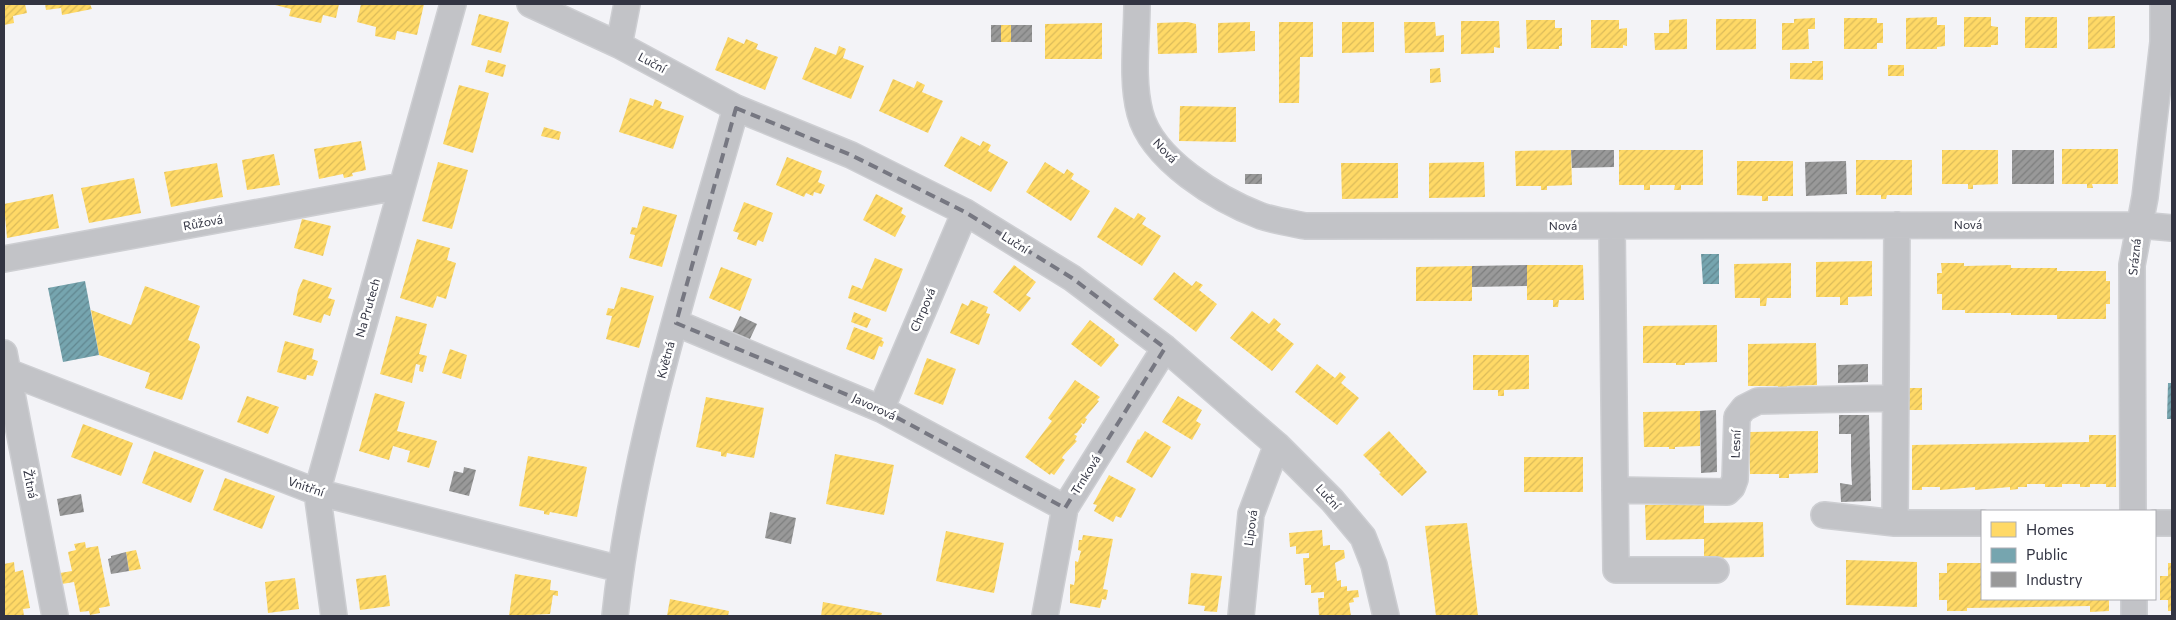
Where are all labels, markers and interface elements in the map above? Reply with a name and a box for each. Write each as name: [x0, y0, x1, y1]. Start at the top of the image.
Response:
street label: Luční: [636, 49, 670, 76]
street label: Nová: [1151, 135, 1181, 165]
street label: Růžová: [182, 212, 224, 232]
street label: Nová: [1954, 217, 1982, 231]
street label: Nová: [1549, 218, 1577, 232]
street label: Luční: [999, 228, 1033, 256]
street label: Srázná: [2125, 238, 2143, 276]
street label: Na Prutech: [352, 277, 382, 339]
street label: Chrpová: [907, 286, 938, 334]
street label: Květná: [653, 340, 677, 380]
street label: Javorová: [850, 390, 898, 423]
street label: Lesní: [1728, 429, 1743, 459]
street label: Trnková: [1068, 452, 1103, 497]
street label: Žitná: [21, 468, 41, 499]
street label: Vnitřní: [286, 473, 327, 499]
street label: Luční: [1314, 481, 1345, 513]
street label: Lipová: [1241, 509, 1259, 547]
legend: [1981, 510, 2156, 600]
text: Homes: [2026, 520, 2074, 538]
text: Public: [2026, 545, 2068, 563]
text: Industry: [2026, 570, 2083, 588]

